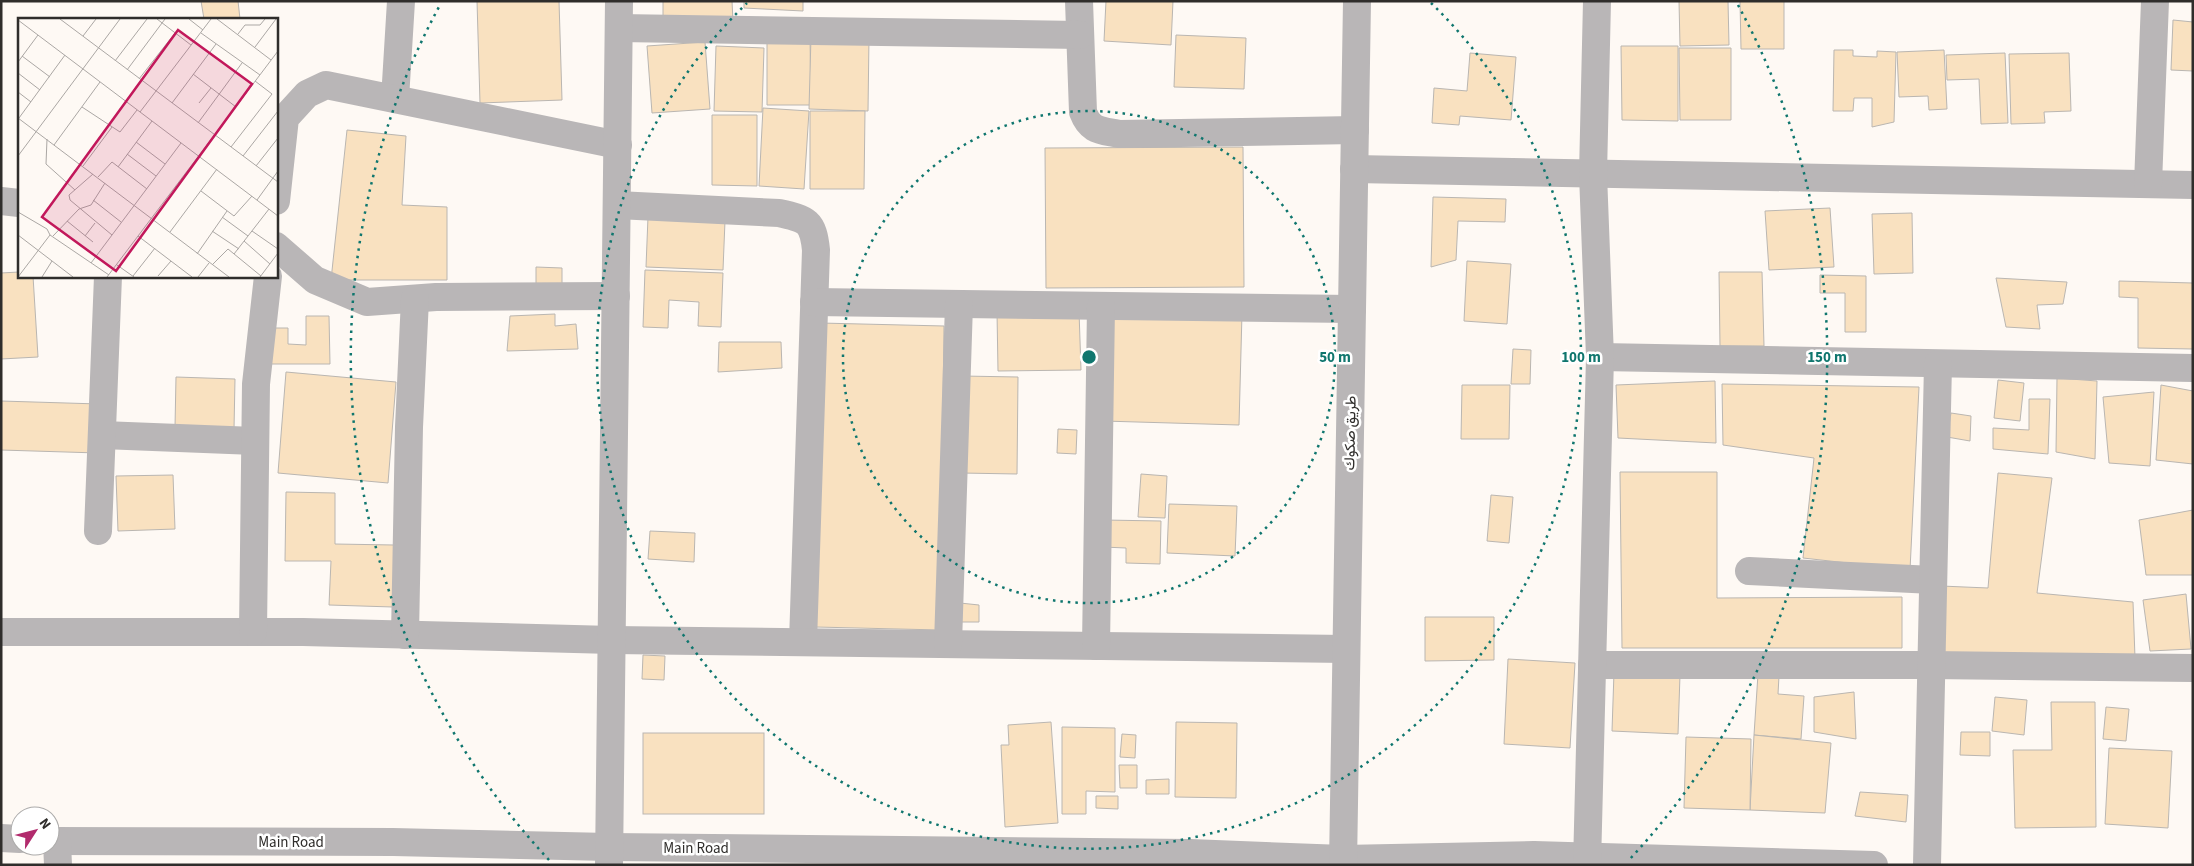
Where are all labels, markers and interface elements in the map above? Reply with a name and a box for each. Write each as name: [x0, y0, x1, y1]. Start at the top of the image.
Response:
inset map: [18, 18, 278, 278]
text: 50 m: [1319, 347, 1351, 368]
text: 100 m: [1561, 347, 1601, 368]
text: 150 m: [1807, 347, 1847, 368]
centre of rings: [1080, 348, 1098, 366]
street label: طريق صكوك: [1339, 395, 1362, 471]
north arrow: [10, 806, 60, 856]
text: N: [34, 814, 56, 834]
street label: Main Road: [258, 832, 324, 853]
street label: Main Road: [663, 838, 729, 859]

